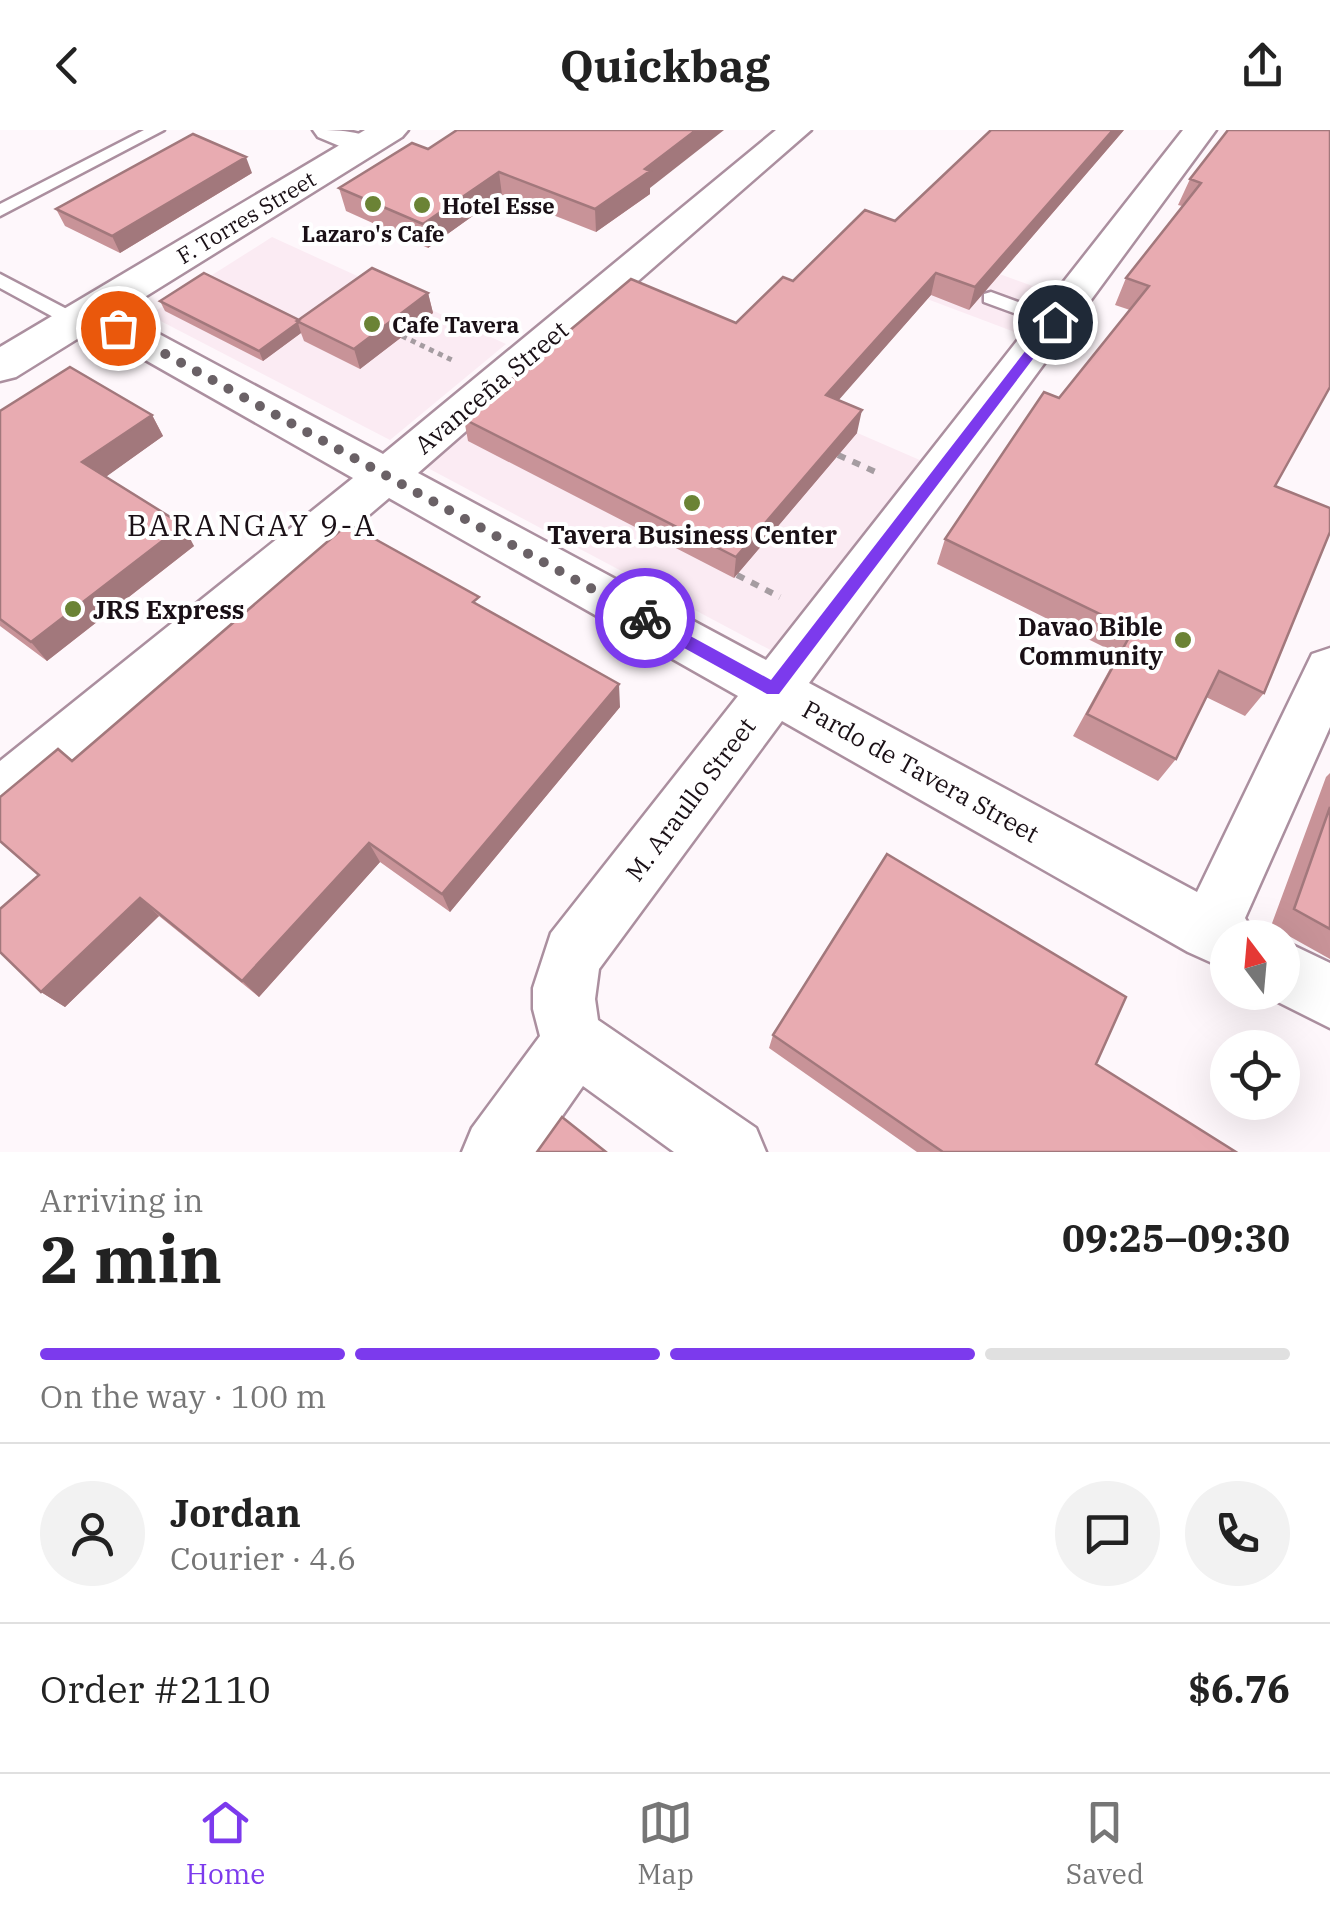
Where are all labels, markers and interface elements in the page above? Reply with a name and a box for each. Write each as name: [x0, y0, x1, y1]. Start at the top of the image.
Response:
text: Quickbag: [560, 36, 770, 94]
icon: back: [40, 38, 95, 93]
icon: share: [1235, 38, 1290, 93]
street label: F. Torres Street: [171, 164, 321, 270]
place label: Hotel Esse: [442, 191, 555, 220]
marker: Lazaro's Cafe: [362, 193, 384, 215]
marker: Hotel Esse: [411, 194, 433, 216]
place label: Lazaro's Cafe: [302, 219, 444, 248]
pin: [1013, 280, 1098, 365]
pin: [76, 286, 161, 371]
icon: home: [1028, 295, 1083, 350]
icon: bag: [91, 301, 146, 356]
place label: Cafe Tavera: [392, 310, 519, 339]
marker: Cafe Tavera: [361, 313, 383, 335]
street label: Avanceña Street: [407, 313, 575, 461]
marker: Tavera Business Center: [681, 492, 703, 514]
district label: BARANGAY 9-A: [127, 505, 377, 544]
place label: Tavera Business Center: [547, 518, 838, 551]
courier: [595, 568, 695, 668]
icon: bike: [618, 591, 673, 646]
place label: JRS Express: [93, 593, 244, 626]
marker: JRS Express: [62, 598, 84, 620]
place label: Davao Bible Community: [1018, 610, 1164, 672]
marker: Davao Bible Community: [1172, 629, 1194, 651]
street label: Pardo de Tavera Street: [797, 692, 1045, 850]
street label: M. Araullo Street: [618, 710, 762, 887]
north arrow: [1210, 920, 1300, 1010]
map controls: [1210, 920, 1300, 1120]
button: locate: [1210, 1030, 1300, 1120]
text: Arriving in: [40, 1179, 203, 1221]
text: 09:25–09:30: [1062, 1213, 1290, 1262]
text: 2 min: [40, 1216, 222, 1301]
text: On the way · 100 m: [40, 1375, 326, 1417]
button: person: [40, 1481, 145, 1586]
button: chat: [1055, 1481, 1160, 1586]
button: phone: [1185, 1481, 1290, 1586]
text: Jordan: [170, 1488, 301, 1537]
text: Courier · 4.6: [170, 1537, 356, 1579]
text: Order #2110: [40, 1664, 271, 1713]
text: $6.76: [1188, 1664, 1290, 1713]
tab: Home: [186, 1795, 265, 1892]
tab: Map: [637, 1795, 694, 1892]
tab: Saved: [1066, 1795, 1144, 1892]

